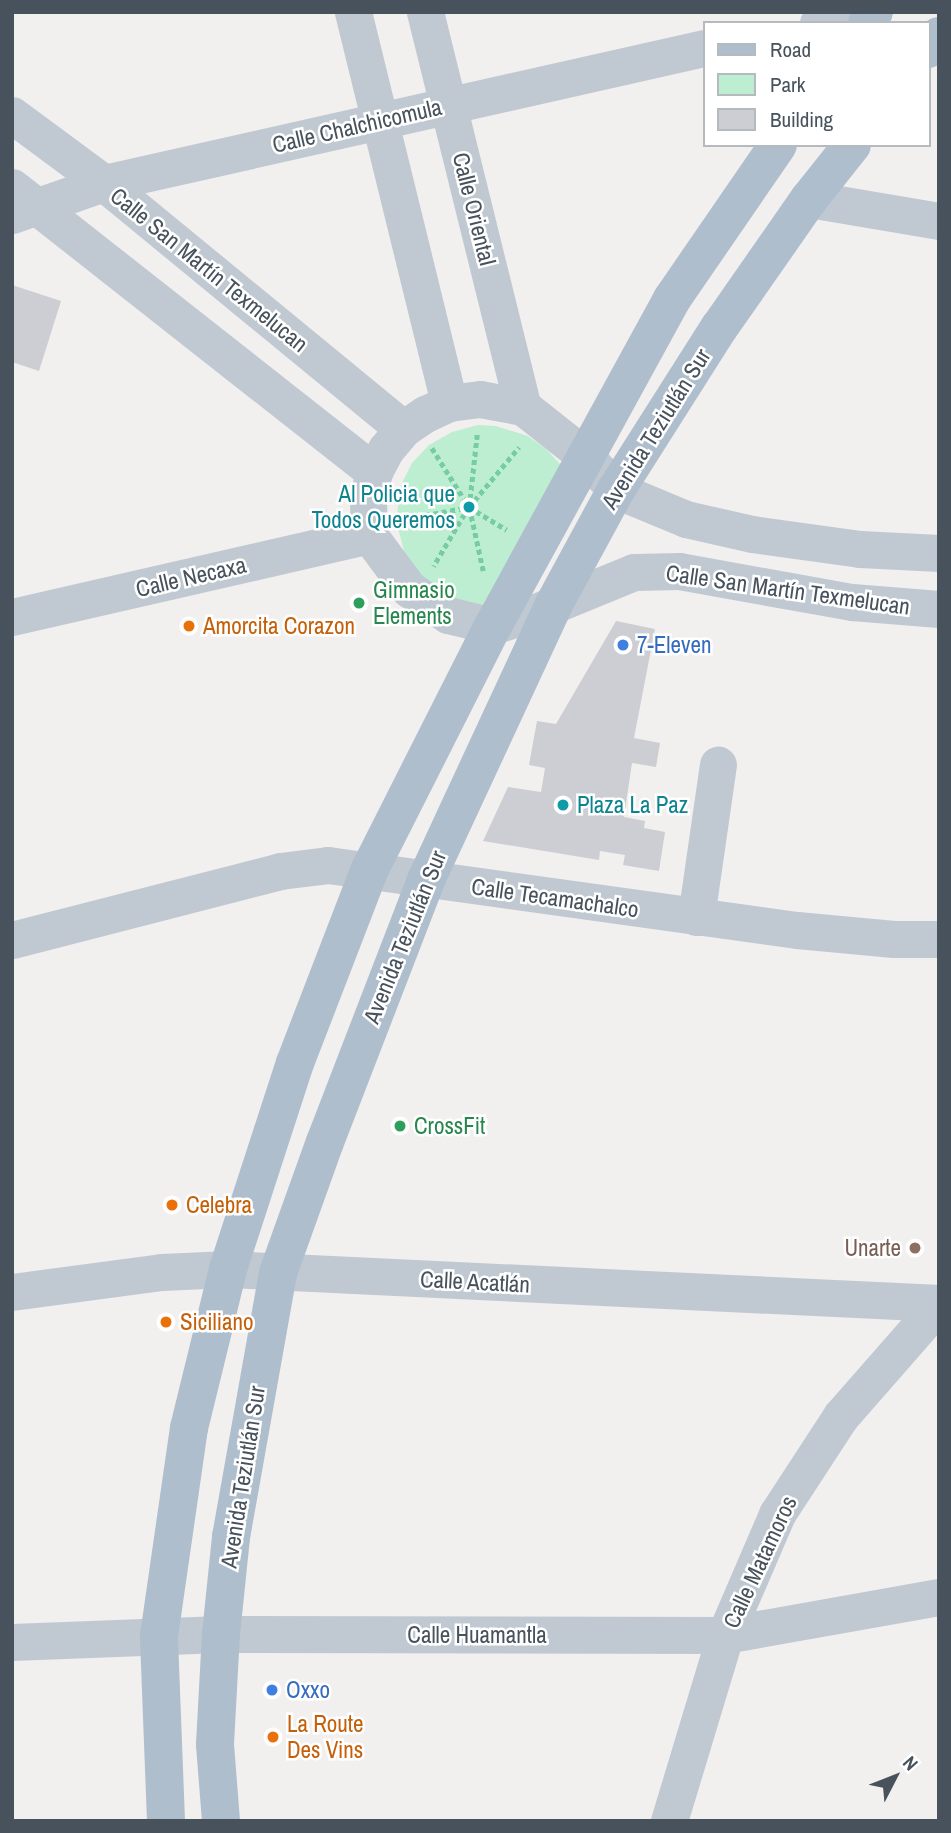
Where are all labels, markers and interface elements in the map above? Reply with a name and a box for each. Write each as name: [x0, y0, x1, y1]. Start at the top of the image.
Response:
legend: [702, 21, 930, 147]
text: Road: [770, 35, 811, 64]
text: Park: [770, 70, 805, 99]
street label: Calle Chalchicomula: [270, 93, 444, 159]
text: Building: [770, 105, 833, 134]
street label: Calle Oriental: [447, 150, 501, 268]
street label: Calle San Martín Texmelucan: [105, 182, 313, 358]
street label: Avenida Teziutlán Sur: [595, 344, 717, 514]
place label: Al Policia que Todos Queremos: [311, 480, 455, 534]
marker: Al Policia que Todos Queremos: [461, 499, 477, 515]
street label: Calle Necaxa: [133, 551, 249, 603]
street label: Calle San Martín Texmelucan: [664, 559, 912, 621]
place label: Gimnasio Elements: [373, 576, 455, 630]
marker: Gimnasio Elements: [351, 595, 367, 611]
place label: Amorcita Corazon: [203, 612, 355, 640]
marker: Amorcita Corazon: [181, 618, 197, 634]
place label: 7-Eleven: [637, 631, 711, 659]
marker: 7-Eleven: [615, 637, 631, 653]
place label: Plaza La Paz: [577, 791, 688, 819]
marker: Plaza La Paz: [555, 797, 571, 813]
street label: Avenida Teziutlán Sur: [358, 846, 452, 1028]
street label: Calle Tecamachalco: [470, 873, 640, 923]
place label: CrossFit: [414, 1112, 485, 1140]
marker: CrossFit: [392, 1118, 408, 1134]
place label: Celebra: [186, 1191, 252, 1219]
marker: Celebra: [164, 1197, 180, 1213]
place label: Unarte: [844, 1234, 901, 1262]
marker: Unarte: [907, 1240, 923, 1256]
street label: Calle Acatlán: [419, 1265, 531, 1299]
place label: Siciliano: [180, 1308, 253, 1336]
marker: Siciliano: [158, 1314, 174, 1330]
street label: Avenida Teziutlán Sur: [215, 1384, 271, 1570]
street label: Calle Matamoros: [717, 1492, 803, 1632]
street label: Calle Huamantla: [407, 1621, 547, 1649]
place label: Oxxo: [286, 1676, 330, 1704]
marker: Oxxo: [264, 1682, 280, 1698]
place label: La Route Des Vins: [287, 1710, 364, 1764]
marker: La Route Des Vins: [265, 1729, 281, 1745]
north arrow: [860, 1742, 930, 1812]
text: N: [897, 1750, 924, 1776]

